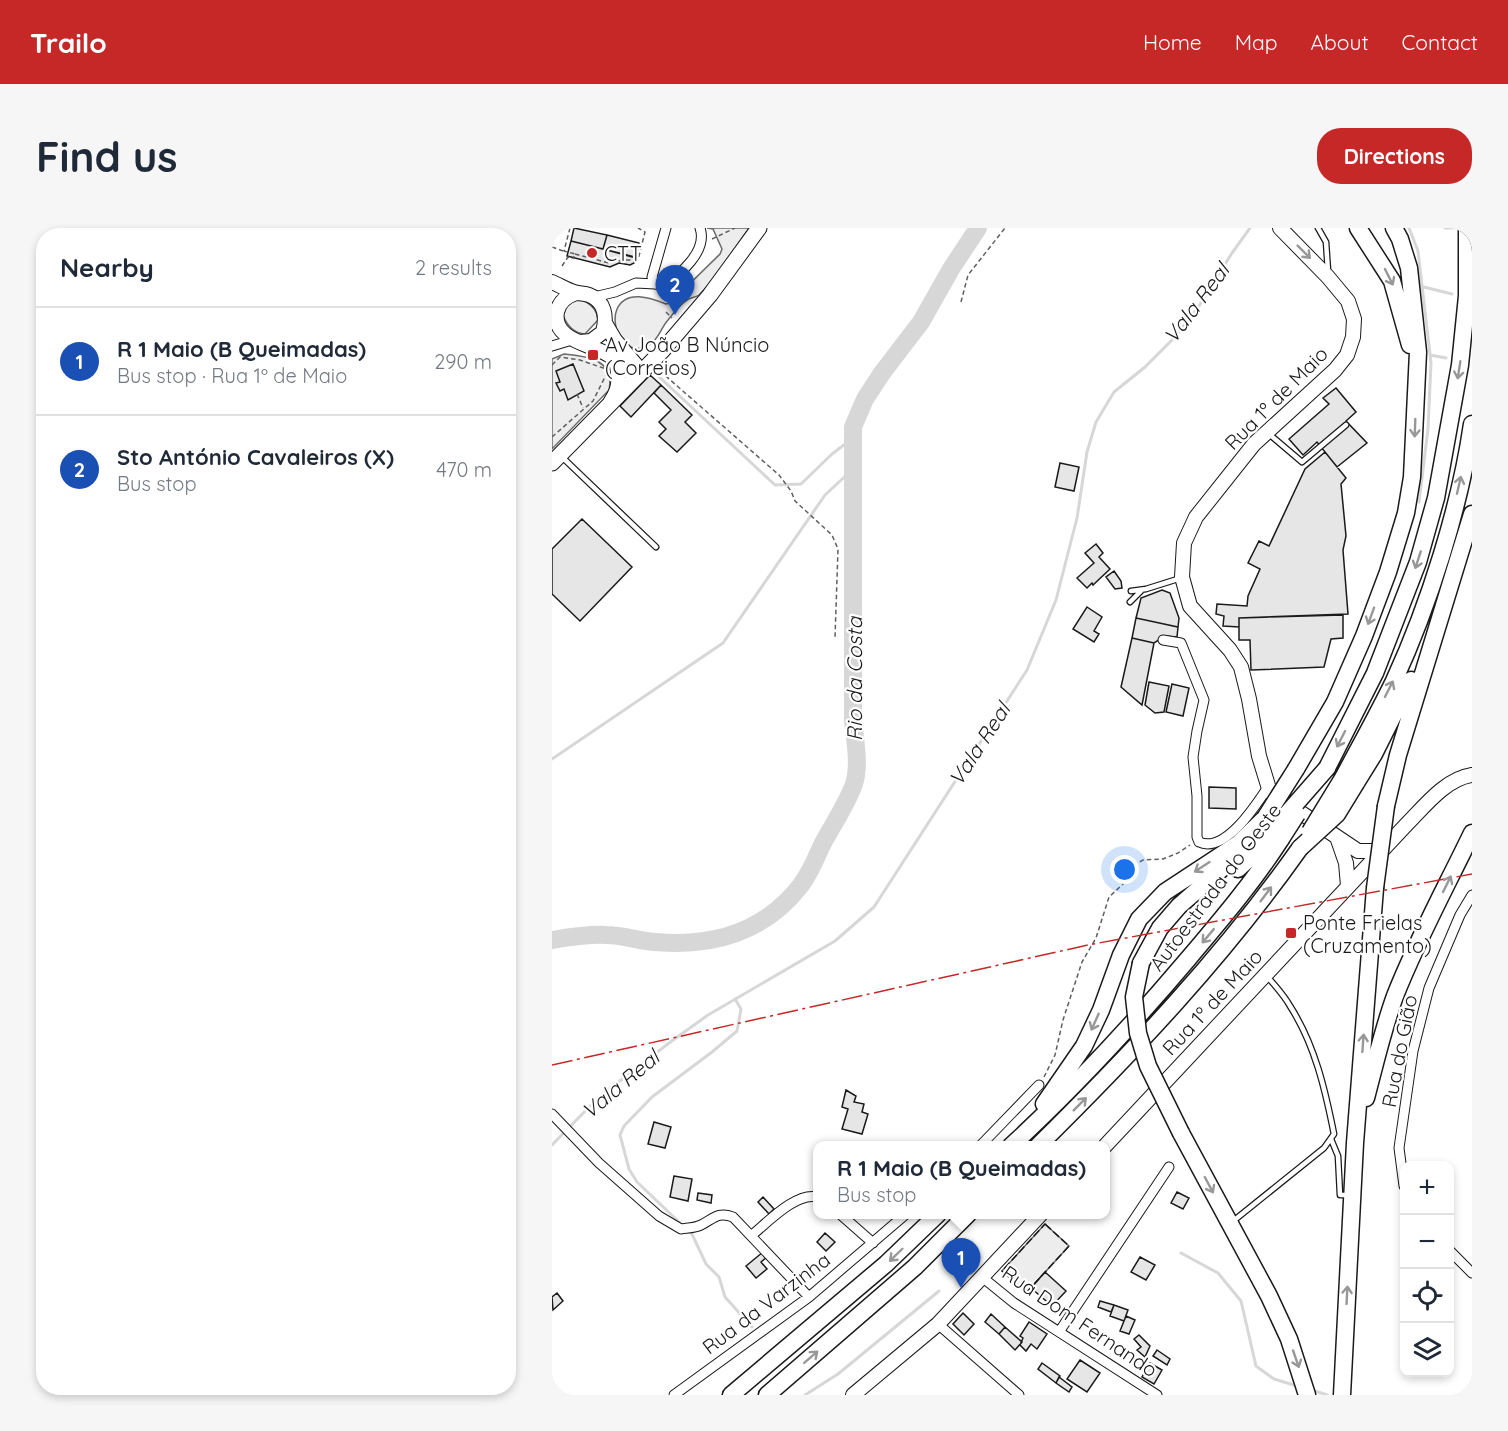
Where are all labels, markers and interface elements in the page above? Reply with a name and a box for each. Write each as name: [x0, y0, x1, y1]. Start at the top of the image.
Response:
text: Trailo: [30, 25, 107, 60]
text: Home: [1143, 29, 1202, 55]
text: Map: [1235, 29, 1278, 55]
text: About: [1311, 29, 1369, 55]
text: Contact: [1402, 29, 1478, 55]
button: Directions: [1317, 128, 1472, 184]
text: Find us: [36, 130, 178, 183]
place label: CTT: [604, 241, 642, 266]
one-way arrow: [1297, 245, 1312, 260]
marker: CTT: [585, 246, 599, 260]
text: Nearby: [60, 251, 154, 284]
text: 2 results: [415, 255, 492, 280]
water label: Vala Real: [1158, 256, 1236, 348]
pin: 2: [656, 266, 694, 315]
one-way arrow: [1384, 268, 1396, 286]
place label: Av João B Núncio (Correios): [605, 332, 769, 380]
text: R 1 Maio (B Queimadas): [117, 335, 366, 363]
street label: Rua 1º de Maio: [1219, 341, 1333, 455]
marker: Av João B Núncio (Correios): [586, 348, 600, 362]
text: 1: [76, 349, 83, 374]
text: 290 m: [434, 349, 492, 374]
one-way arrow: [1454, 360, 1465, 379]
text: Bus stop · Rua 1º de Maio: [117, 363, 347, 388]
one-way arrow: [1409, 417, 1420, 437]
text: Sto António Cavaleiros (X): [117, 443, 394, 471]
text: 2: [74, 457, 85, 482]
text: 470 m: [436, 457, 492, 482]
text: Bus stop: [117, 471, 197, 496]
one-way arrow: [1454, 476, 1465, 495]
one-way arrow: [1412, 550, 1423, 569]
one-way arrow: [1365, 607, 1376, 625]
water label: Rio da Costa: [841, 616, 867, 741]
one-way arrow: [1384, 681, 1396, 699]
water label: Vala Real: [943, 696, 1016, 790]
one-way arrow: [1335, 730, 1347, 748]
street label: Autoestrada do Oeste: [1144, 798, 1286, 976]
your location: [1110, 855, 1139, 884]
one-way arrow: [1194, 860, 1211, 873]
one-way arrow: [1442, 875, 1454, 893]
one-way arrow: [1260, 886, 1273, 902]
place label: Ponte Frielas (Cruzamento): [1303, 910, 1432, 958]
marker: Ponte Frielas (Cruzamento): [1284, 926, 1298, 940]
one-way arrow: [1201, 928, 1215, 943]
street label: Rua 1º de Maio: [1157, 944, 1267, 1060]
street label: Rua do Gião: [1376, 993, 1422, 1109]
one-way arrow: [1089, 1013, 1100, 1031]
one-way arrow: [1358, 1033, 1369, 1053]
water label: Vala Real: [576, 1043, 666, 1124]
one-way arrow: [1072, 1097, 1087, 1112]
popup: [813, 1141, 1110, 1219]
text: R 1 Maio (B Queimadas): [837, 1154, 1086, 1182]
map controls: [1400, 1161, 1454, 1377]
button: +: [1400, 1161, 1454, 1215]
one-way arrow: [1203, 1176, 1215, 1193]
text: Bus stop: [837, 1182, 916, 1207]
button: −: [1400, 1215, 1454, 1269]
pin: 1: [942, 1238, 980, 1288]
street label: Rua da Varzinha: [697, 1247, 835, 1359]
one-way arrow: [888, 1248, 903, 1262]
street label: Rua Dom Fernando: [998, 1260, 1162, 1382]
button: locate: [1400, 1269, 1454, 1323]
one-way arrow: [1342, 1285, 1353, 1305]
button: layers: [1400, 1323, 1454, 1377]
one-way arrow: [1292, 1349, 1303, 1368]
one-way arrow: [803, 1350, 818, 1364]

